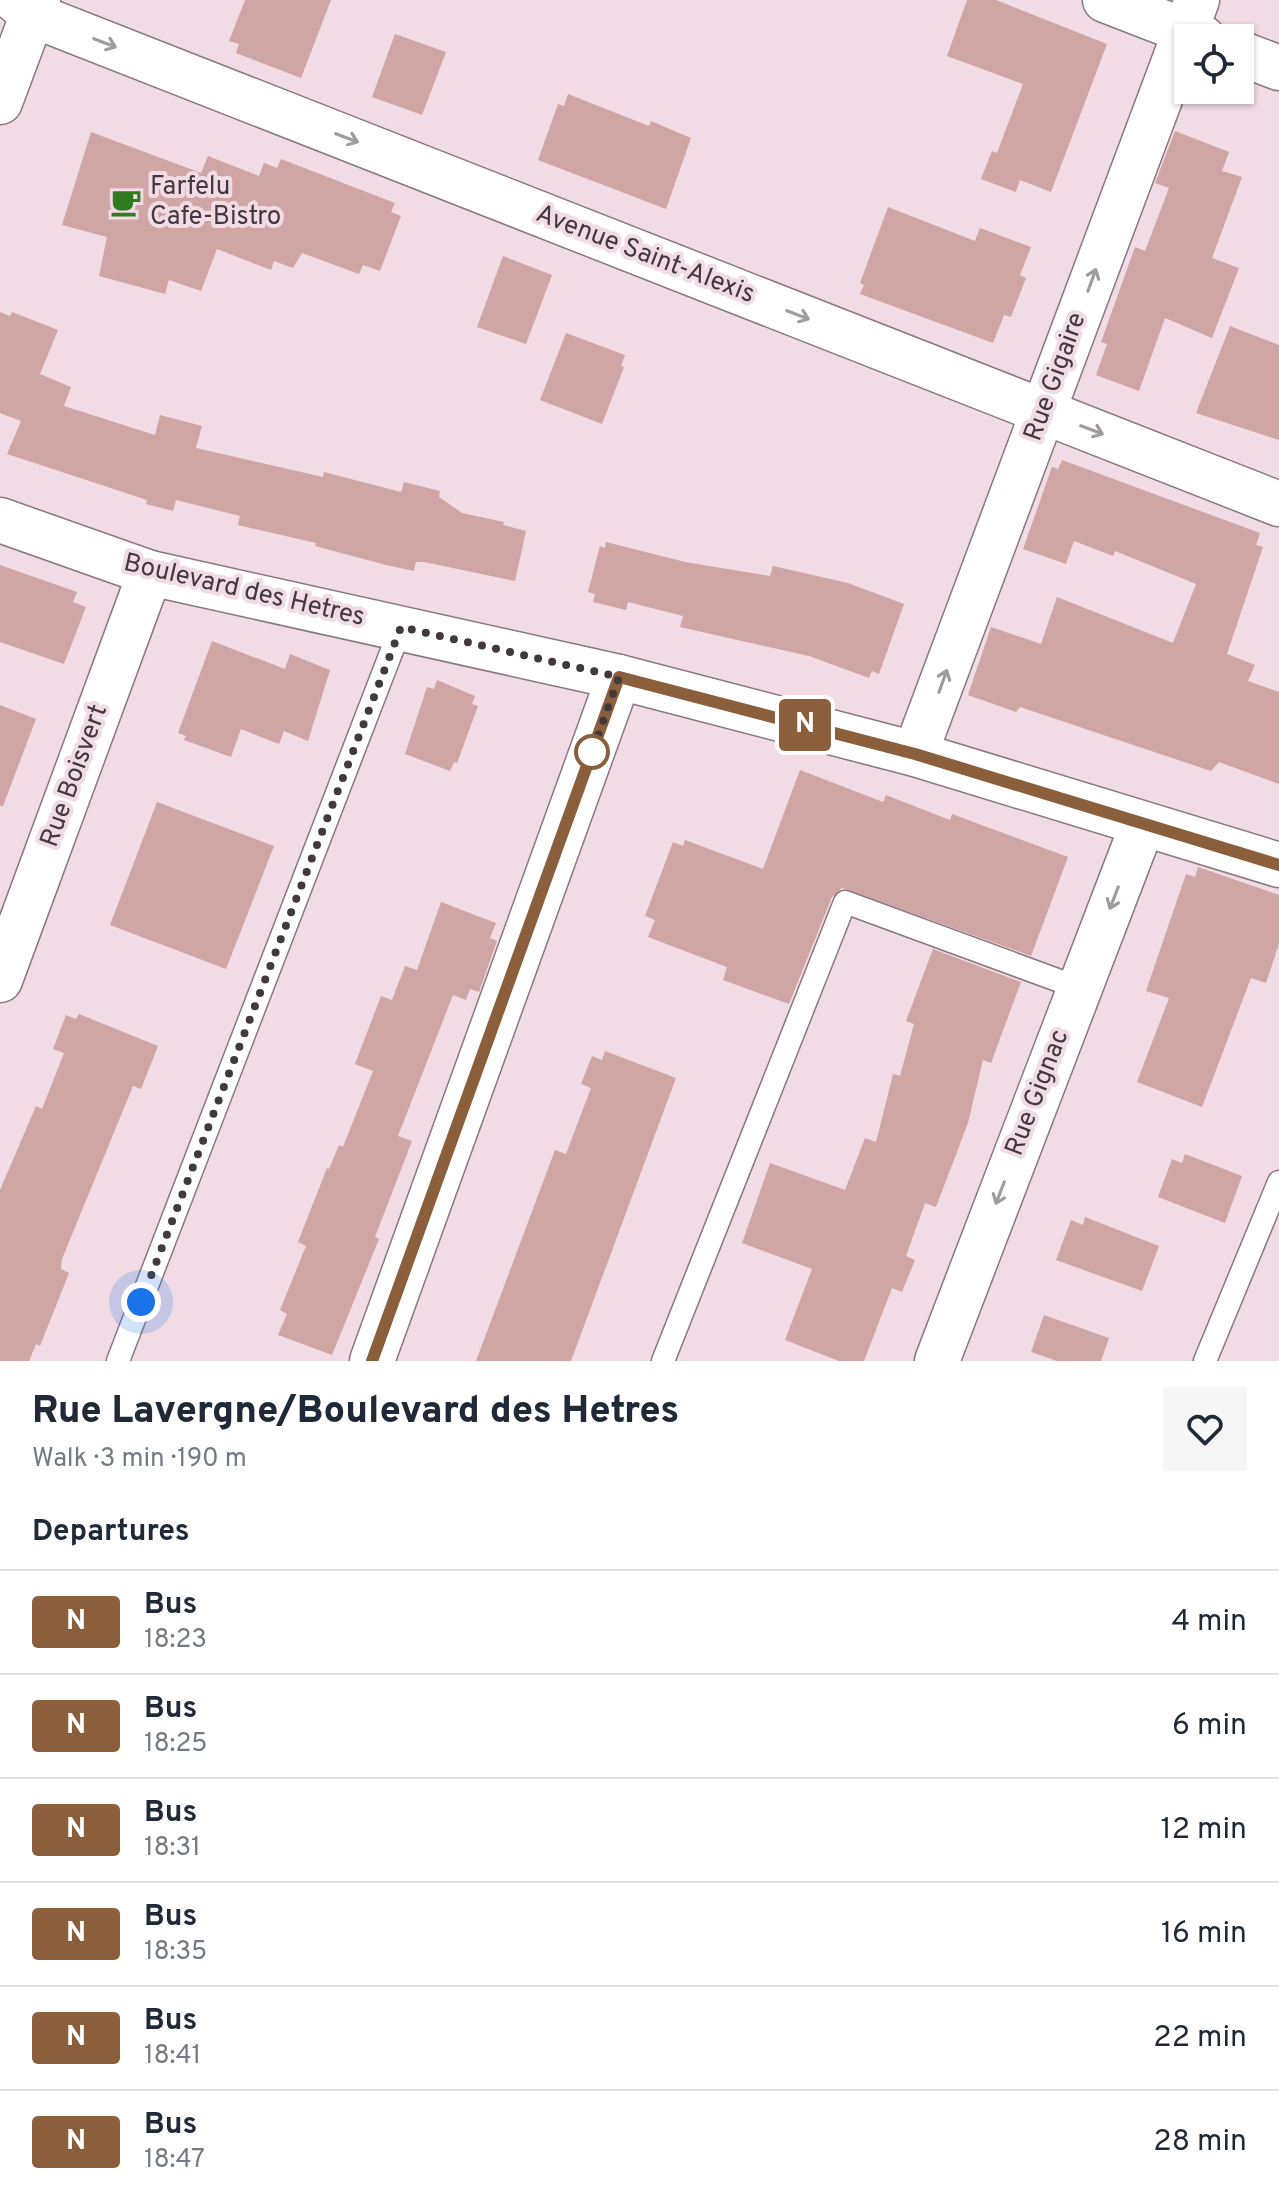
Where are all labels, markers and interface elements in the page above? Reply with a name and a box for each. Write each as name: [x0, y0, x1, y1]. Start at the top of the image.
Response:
map controls: [1174, 24, 1254, 104]
button: locate: [1174, 24, 1254, 104]
one-way arrow: [92, 37, 117, 52]
one-way arrow: [334, 132, 359, 146]
place label: Farfelu Cafe-Bistro: [150, 171, 281, 234]
cafe icon: Farfelu Cafe-Bistro: [109, 185, 143, 219]
street label: Avenue Saint-Alexis: [531, 198, 759, 312]
one-way arrow: [1086, 268, 1100, 293]
street label: Rue Gigaire: [1017, 308, 1095, 446]
one-way arrow: [785, 309, 810, 323]
one-way arrow: [1079, 424, 1104, 438]
street label: Boulevard des Hetres: [120, 547, 368, 635]
one-way arrow: [936, 669, 951, 694]
line badge: N: [779, 699, 831, 751]
street label: Rue Boisvert: [34, 700, 116, 852]
text: N: [795, 707, 815, 743]
unlabelled marker: [575, 735, 609, 769]
one-way arrow: [1106, 885, 1120, 910]
street label: Rue Gignac: [999, 1025, 1077, 1161]
one-way arrow: [992, 1180, 1006, 1205]
your location: [121, 1282, 161, 1322]
button: heart: [1163, 1387, 1247, 1471]
text: Rue Lavergne/Boulevard des Hetres: [32, 1388, 679, 1437]
text: Walk · 3 min · 190 m: [32, 1443, 247, 1476]
text: Departures: [32, 1514, 190, 1551]
text: Bus: [144, 1587, 197, 1624]
text: N: [66, 1604, 86, 1640]
text: 4 min: [1171, 1604, 1247, 1641]
text: 18:23: [144, 1624, 207, 1657]
text: Bus: [144, 1691, 197, 1728]
text: N: [66, 1708, 86, 1744]
text: 6 min: [1172, 1708, 1247, 1745]
text: 18:25: [144, 1728, 208, 1761]
text: Bus: [144, 1795, 197, 1832]
text: N: [66, 1812, 86, 1848]
text: 12 min: [1160, 1812, 1247, 1849]
text: 18:31: [144, 1832, 201, 1865]
text: Bus: [144, 1899, 197, 1936]
text: N: [66, 1916, 86, 1952]
text: 16 min: [1161, 1916, 1247, 1953]
text: 18:35: [144, 1936, 207, 1969]
text: Bus: [144, 2003, 197, 2040]
text: N: [66, 2020, 86, 2056]
text: 22 min: [1153, 2020, 1247, 2057]
text: 18:41: [144, 2040, 201, 2073]
text: Bus: [144, 2107, 197, 2144]
text: N: [66, 2124, 86, 2160]
text: 28 min: [1153, 2124, 1247, 2161]
text: 18:47: [144, 2144, 205, 2177]

